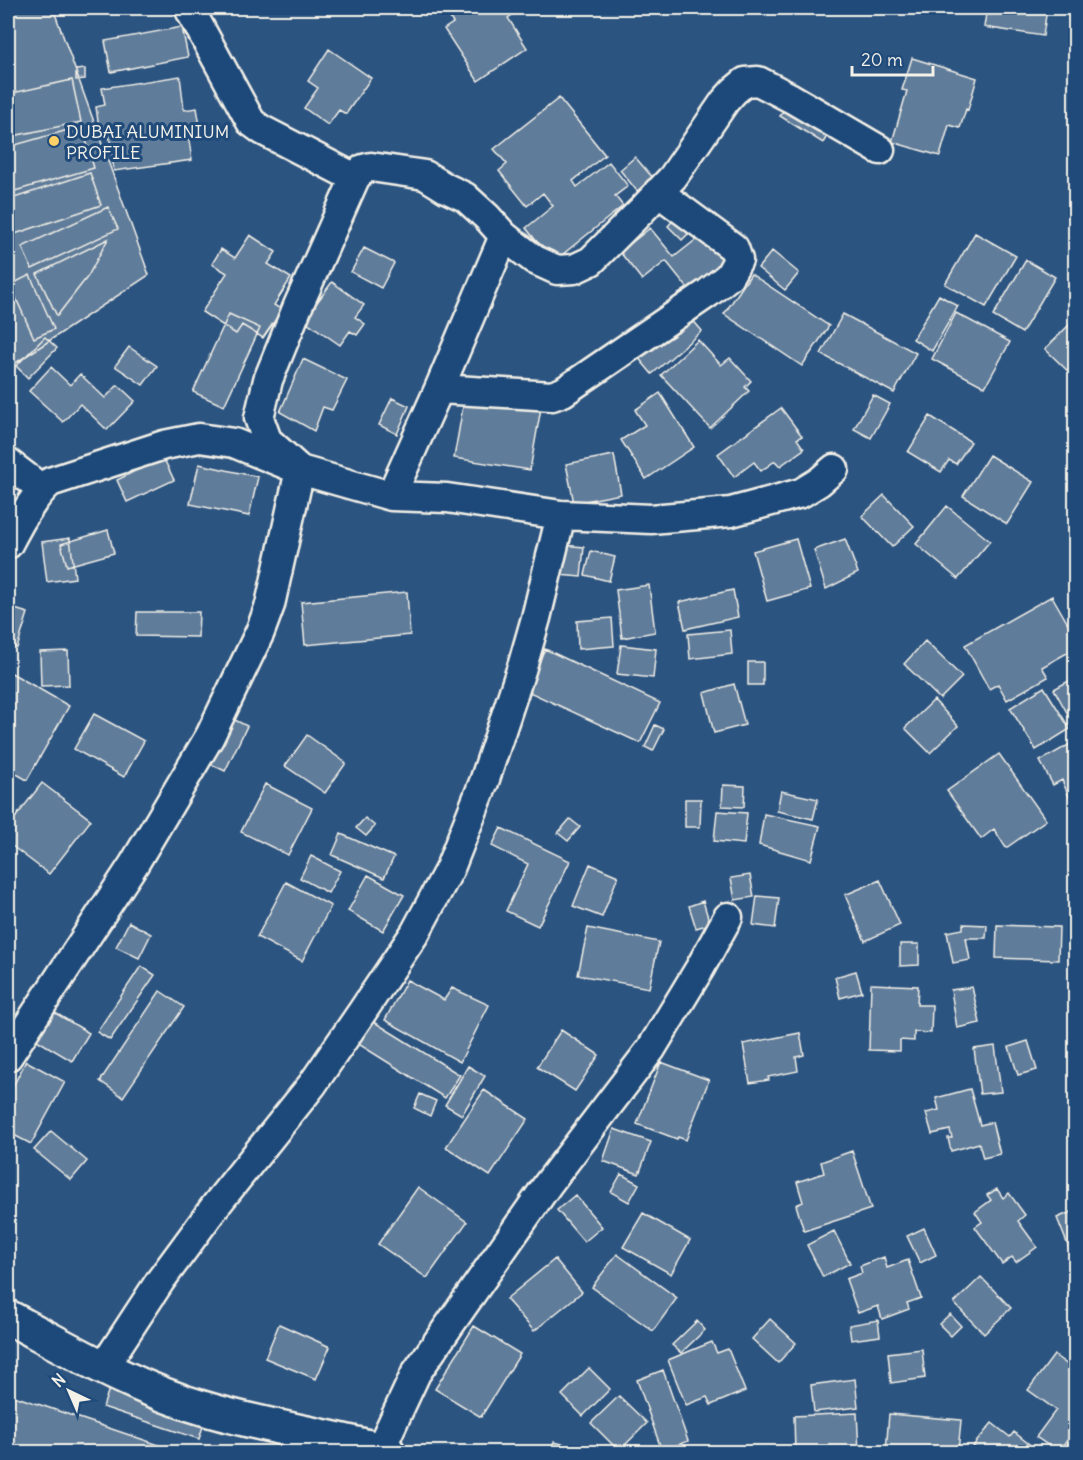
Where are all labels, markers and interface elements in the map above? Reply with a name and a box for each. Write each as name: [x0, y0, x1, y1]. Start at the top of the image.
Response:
scale bar: [852, 39, 933, 77]
text: 20 m: [861, 48, 903, 71]
place label: DUBAI ALUMINIUM PROFILE: [66, 120, 229, 164]
marker: DUBAI ALUMINIUM PROFILE: [47, 134, 61, 148]
north arrow: [39, 1361, 99, 1421]
text: N: [48, 1369, 70, 1391]

